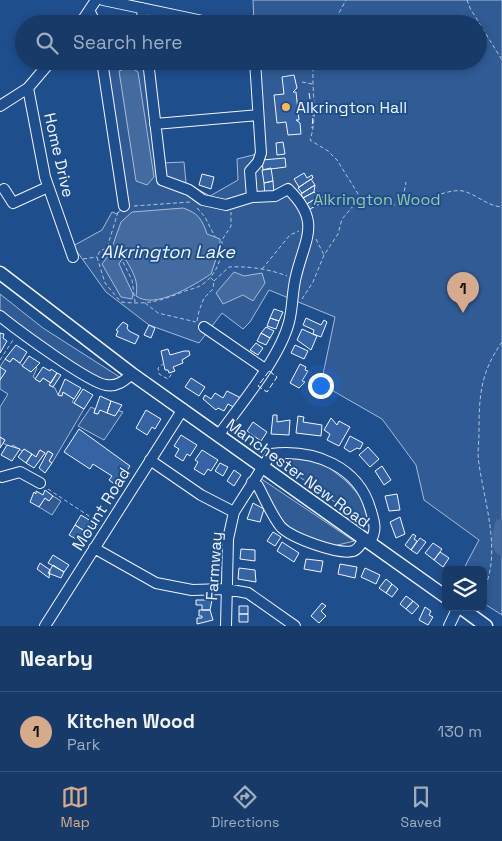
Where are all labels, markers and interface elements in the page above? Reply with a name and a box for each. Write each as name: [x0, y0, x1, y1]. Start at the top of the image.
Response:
search box: [15, 15, 487, 70]
icon: search: [33, 29, 61, 57]
text: Search here: [73, 30, 183, 55]
place label: Alkrington Hall: [296, 97, 407, 118]
marker: Alkrington Hall: [280, 101, 292, 113]
street label: Home Drive: [39, 111, 79, 199]
park label: Alkrington Wood: [313, 189, 441, 210]
water label: Alkrington Lake: [101, 240, 236, 263]
pin: 1: [447, 272, 479, 313]
your location: [308, 373, 334, 399]
street label: Manchester New Road: [222, 414, 374, 532]
street label: Mount Road: [67, 464, 135, 554]
street label: Farmway: [201, 531, 227, 601]
map controls: [442, 566, 487, 611]
button: layers: [442, 566, 487, 611]
text: Nearby: [20, 645, 93, 672]
text: Kitchen Wood: [67, 709, 195, 734]
text: 1: [32, 721, 40, 742]
text: 130 m: [438, 721, 482, 742]
text: Park: [67, 734, 100, 755]
tab: Map: [61, 783, 90, 831]
tab: Directions: [211, 783, 279, 831]
tab: Saved: [401, 783, 441, 831]

